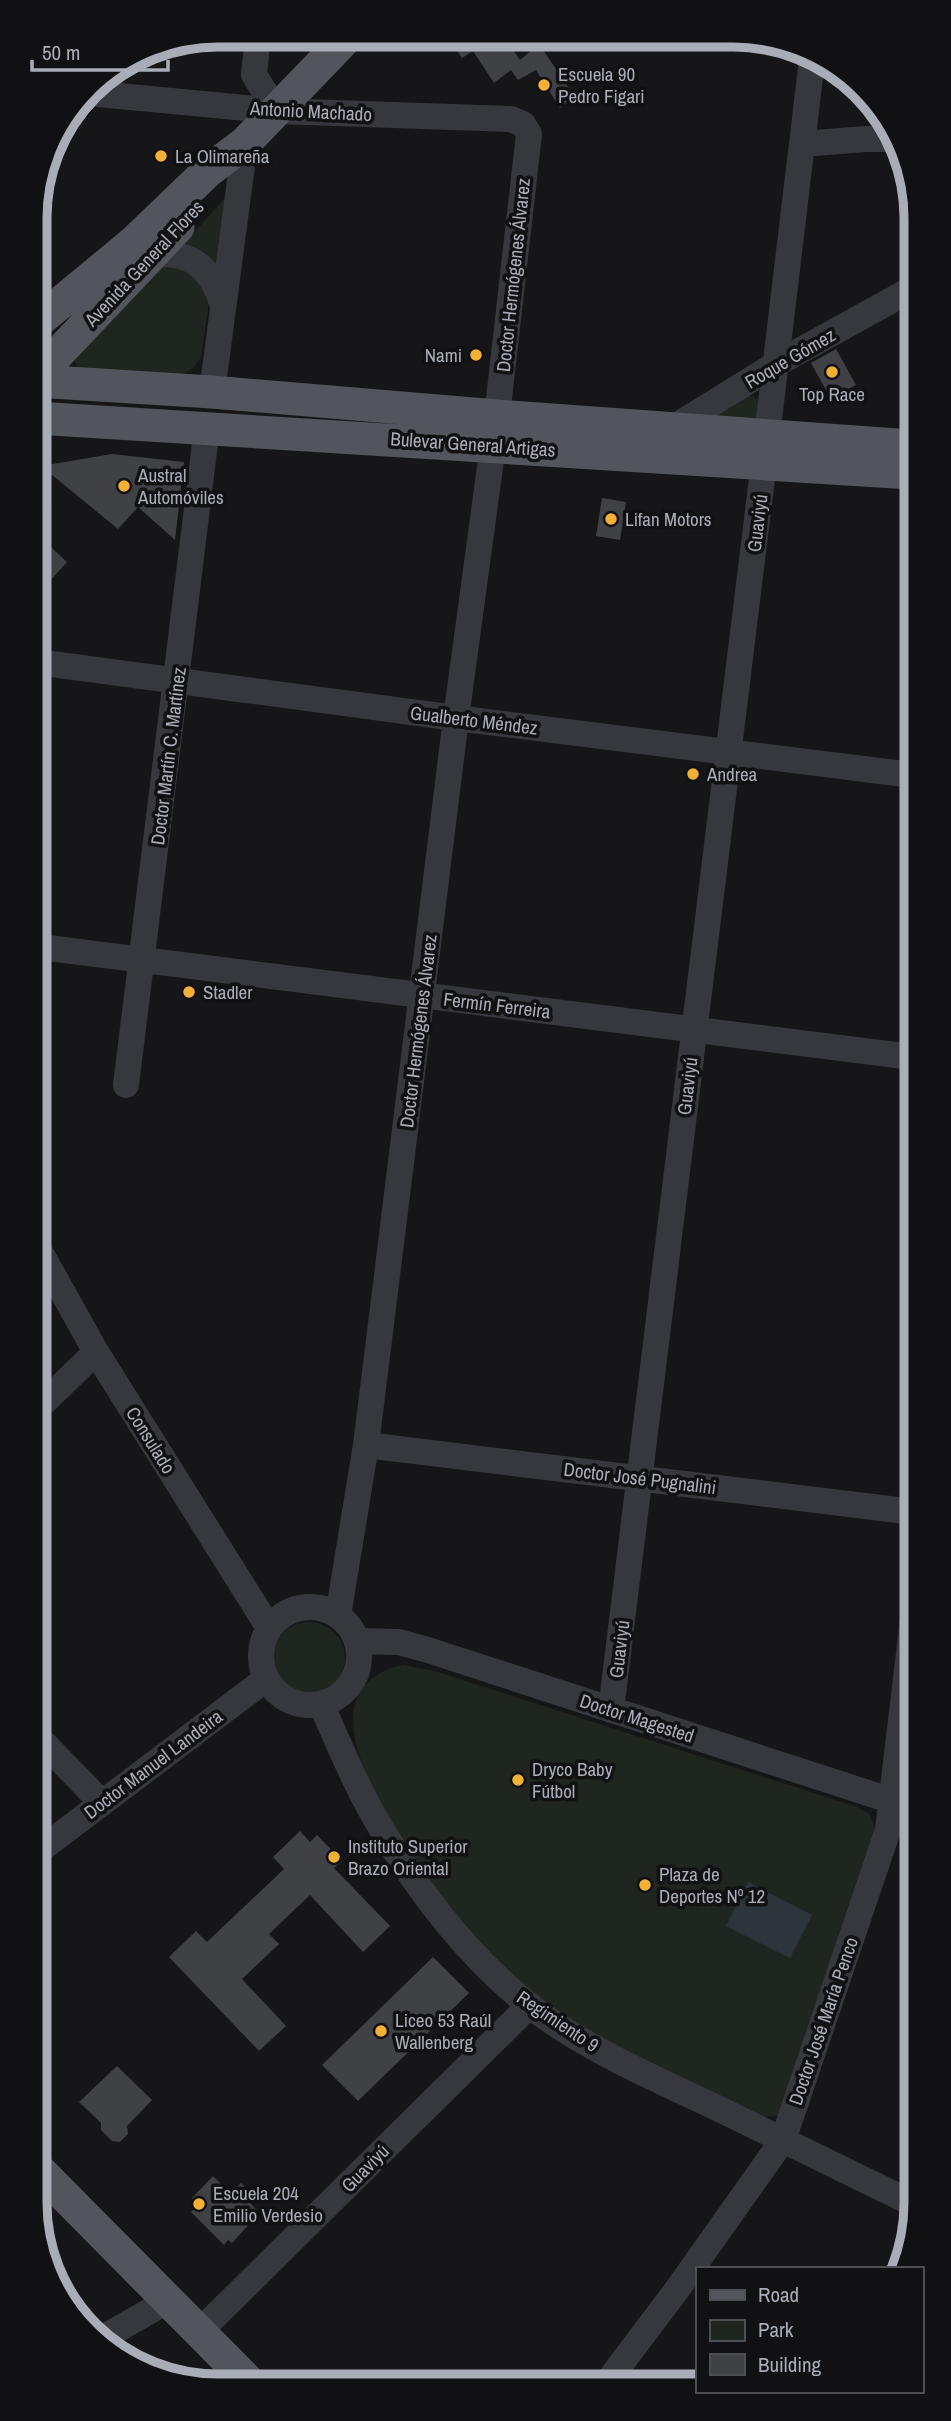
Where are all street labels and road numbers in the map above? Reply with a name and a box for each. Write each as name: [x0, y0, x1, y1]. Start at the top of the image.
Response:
street label: Antonio Machado: [248, 95, 373, 127]
street label: Doctor Hermógenes Álvarez: [490, 177, 536, 373]
street label: Avenida General Flores: [78, 194, 210, 333]
street label: Roque Gómez: [740, 322, 840, 394]
street label: Bulevar General Artigas: [390, 425, 557, 463]
street label: Guaviyú: [741, 493, 773, 553]
street label: Doctor Martín C. Martínez: [144, 665, 192, 847]
street label: Gualberto Méndez: [409, 699, 539, 741]
street label: Doctor Hermógenes Álvarez: [393, 933, 443, 1129]
street label: Fermín Ferreira: [442, 986, 552, 1024]
street label: Guaviyú: [671, 1056, 703, 1116]
street label: Consulado: [120, 1402, 182, 1478]
street label: Doctor José Pugnalini: [562, 1456, 718, 1500]
street label: Guaviyú: [603, 1619, 635, 1679]
street label: Doctor Magested: [577, 1687, 697, 1749]
street label: Doctor Manuel Landeira: [78, 1703, 228, 1825]
street label: Doctor José María Penco: [782, 1934, 864, 2108]
street label: Regimiento 9: [512, 1984, 604, 2058]
street label: Guaviyú: [335, 2138, 395, 2198]

